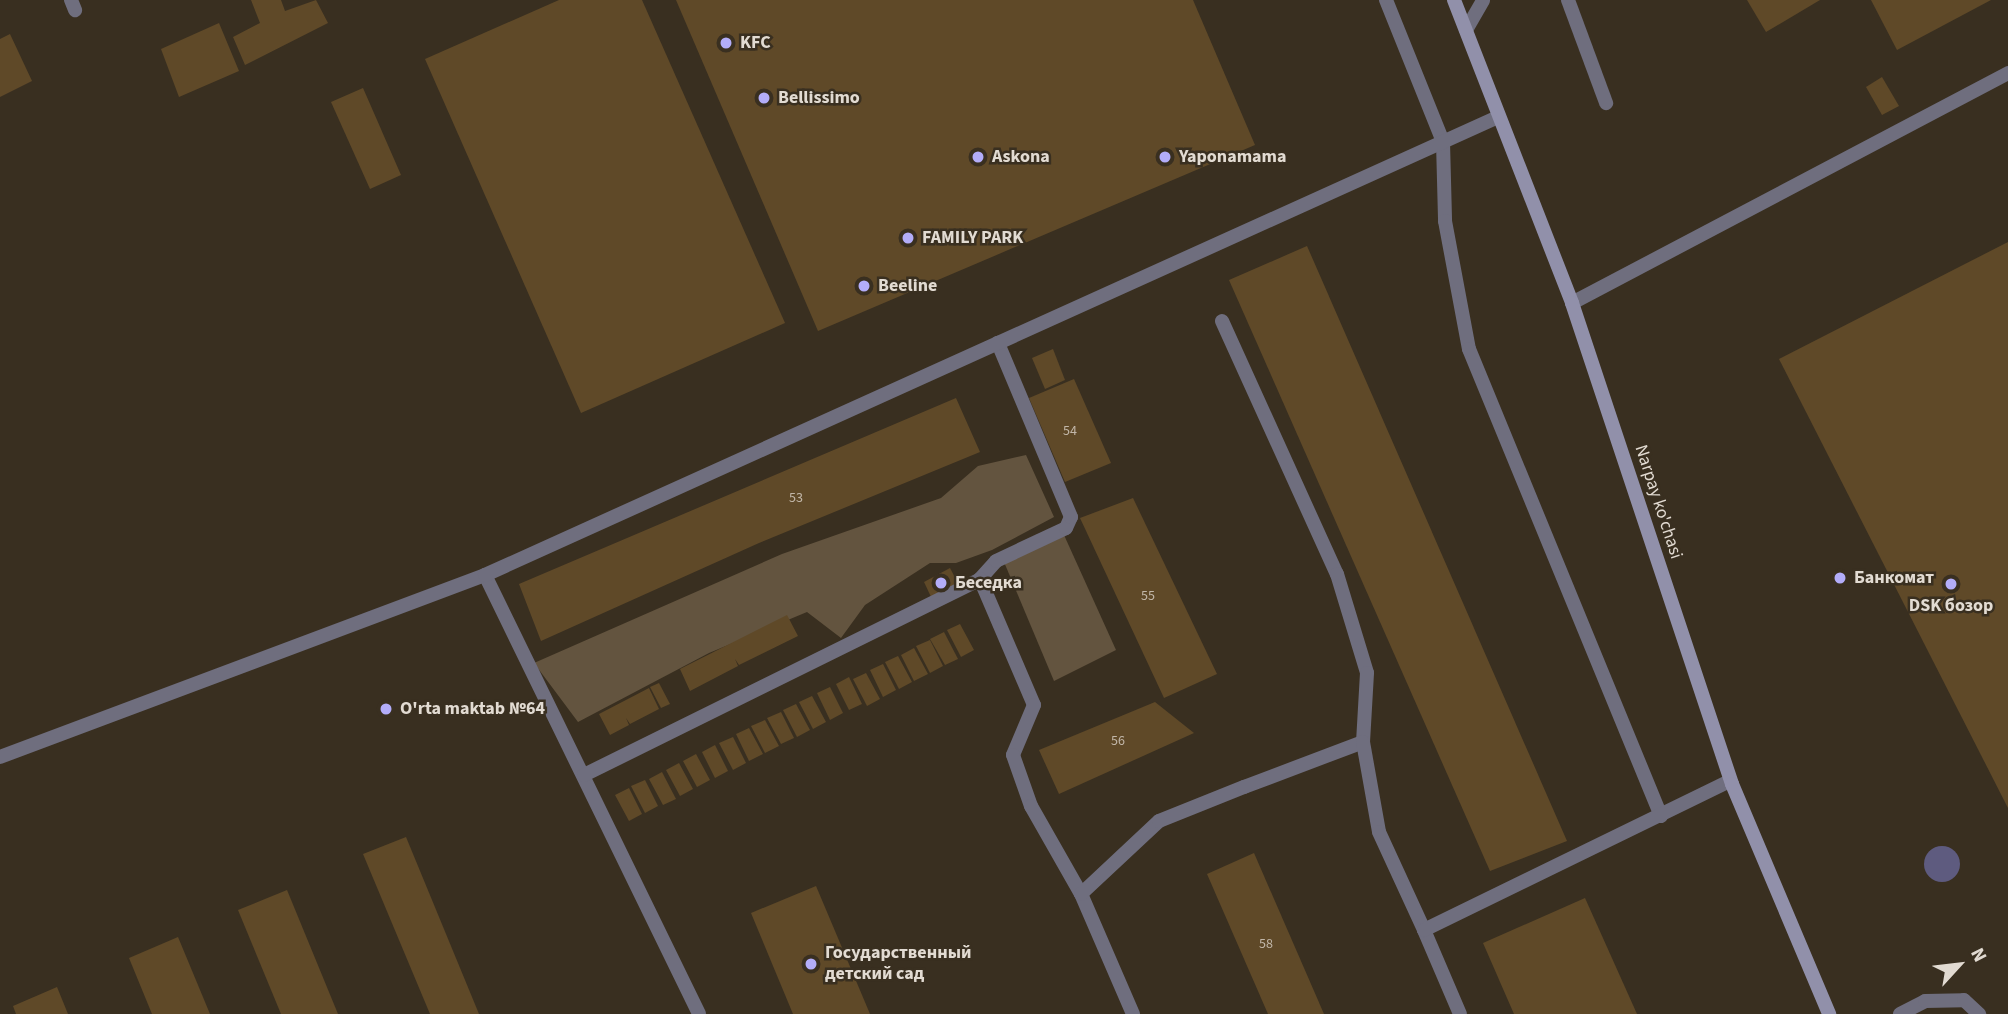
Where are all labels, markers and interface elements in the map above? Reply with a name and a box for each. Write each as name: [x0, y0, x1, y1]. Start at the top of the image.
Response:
place label: KFC: [740, 32, 771, 54]
marker: KFC: [718, 35, 734, 51]
place label: Bellissimo: [778, 87, 860, 109]
marker: Bellissimo: [756, 90, 772, 106]
place label: Askona: [992, 146, 1050, 168]
place label: Yaponamama: [1179, 146, 1286, 168]
marker: Askona: [970, 149, 986, 165]
marker: Yaponamama: [1157, 149, 1173, 165]
place label: FAMILY PARK: [922, 227, 1023, 249]
marker: FAMILY PARK: [900, 230, 916, 246]
place label: Beeline: [878, 275, 937, 297]
marker: Beeline: [856, 278, 872, 294]
house number: 54: [1063, 423, 1077, 439]
street label: Narpay ko'chasi: [1629, 442, 1687, 562]
house number: 53: [789, 490, 803, 506]
place label: Банкомат: [1854, 567, 1934, 589]
marker: Банкомат: [1832, 570, 1848, 586]
place label: Беседка: [955, 572, 1022, 594]
marker: Беседка: [933, 575, 949, 591]
marker: DSK бозор: [1943, 576, 1959, 592]
house number: 55: [1141, 588, 1155, 604]
place label: DSK бозор: [1909, 595, 1993, 617]
place label: O'rta maktab №64: [400, 698, 545, 720]
marker: O'rta maktab №64: [378, 701, 394, 717]
house number: 56: [1111, 733, 1125, 749]
north arrow: [1924, 930, 1994, 1000]
house number: 58: [1259, 936, 1273, 952]
place label: Государственный детский сад: [825, 943, 971, 986]
text: N: [1963, 943, 1993, 967]
marker: Государственный детский сад: [803, 956, 819, 972]

